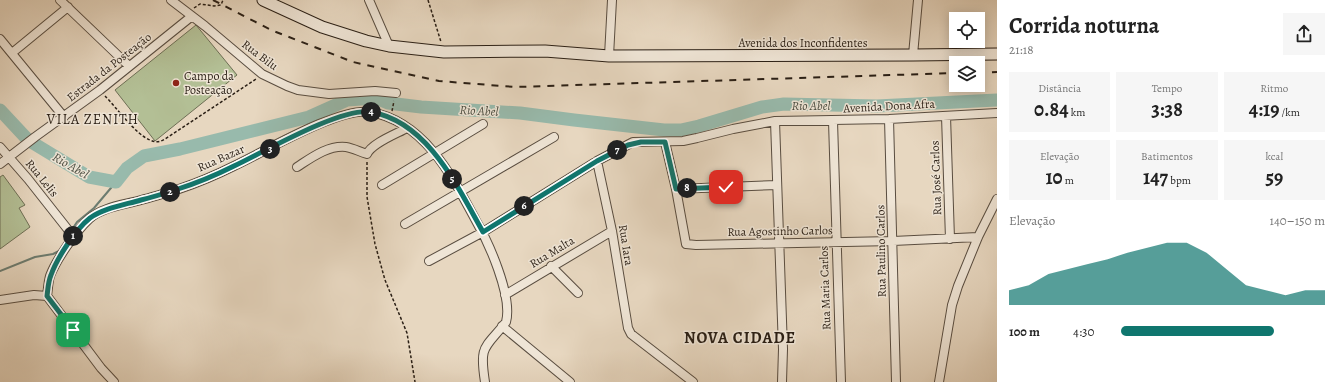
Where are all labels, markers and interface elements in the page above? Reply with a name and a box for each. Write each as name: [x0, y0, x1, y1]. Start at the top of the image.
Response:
text: Corrida noturna: [1009, 11, 1159, 41]
map controls: [949, 12, 985, 92]
button: locate: [949, 12, 985, 48]
button: share: [1283, 13, 1325, 55]
street label: Estrada da Posteação: [63, 29, 155, 105]
street label: Avenida dos Inconfidentes: [737, 35, 868, 51]
street label: Rua Bilu: [239, 36, 282, 74]
text: 21:18: [1009, 41, 1033, 58]
button: layers: [949, 56, 985, 92]
place label: Campo da Posteação: [184, 68, 234, 98]
marker: Campo da Posteação: [171, 78, 181, 88]
text: Distância: [1038, 81, 1081, 96]
text: Tempo: [1152, 81, 1182, 96]
text: Ritmo: [1260, 81, 1288, 96]
street label: Avenida Dona Afra: [842, 96, 936, 116]
text: 0.84: [1034, 96, 1069, 123]
text: 3:38: [1151, 96, 1183, 123]
text: 4:19: [1249, 96, 1279, 123]
water label: Rio Abel: [791, 97, 831, 114]
water label: Rio Abel: [459, 101, 500, 120]
pin: 4: [361, 102, 381, 122]
text: 4: [368, 104, 374, 119]
text: km: [1069, 105, 1085, 120]
text: /km: [1279, 105, 1300, 120]
district label: VILA ZENITH: [46, 110, 139, 129]
pin: 3: [260, 139, 280, 159]
street label: Rua Bazar: [195, 140, 247, 175]
pin: 7: [607, 140, 627, 160]
street label: Rua José Carlos: [927, 140, 945, 216]
text: 3: [268, 141, 272, 156]
text: 7: [615, 142, 619, 157]
water label: Rio Abel: [50, 148, 93, 183]
text: Elevação: [1040, 149, 1079, 164]
text: Batimentos: [1141, 149, 1193, 164]
text: kcal: [1266, 149, 1283, 164]
street label: Rua Lelis: [22, 156, 62, 200]
text: 10: [1045, 164, 1063, 191]
text: 147: [1143, 164, 1168, 191]
text: 59: [1265, 164, 1283, 191]
pin: 5: [442, 169, 462, 189]
pin: [709, 170, 743, 204]
text: 5: [450, 171, 454, 186]
text: m: [1063, 173, 1074, 188]
text: bpm: [1168, 173, 1191, 188]
icon: check: [715, 176, 737, 198]
pin: 8: [677, 178, 697, 198]
text: 8: [684, 180, 690, 195]
pin: 2: [160, 182, 180, 202]
text: 2: [167, 184, 173, 199]
pin: 6: [514, 196, 534, 216]
text: 6: [521, 198, 527, 213]
street label: Rua Paulino Carlos: [872, 204, 890, 297]
text: Elevação: [1009, 212, 1055, 229]
text: 140–150 m: [1269, 212, 1325, 229]
street label: Rua Agostinho Carlos: [727, 222, 833, 240]
street label: Rua Iara: [615, 223, 637, 267]
pin: 1: [63, 226, 83, 246]
text: 1: [71, 228, 75, 243]
street label: Rua Malta: [527, 232, 578, 272]
street label: Rua Maria Carlos: [816, 245, 834, 330]
pin: [56, 313, 90, 347]
icon: arrive: [62, 319, 84, 341]
text: 100 m: [1009, 323, 1040, 340]
text: 4:30: [1073, 323, 1094, 340]
district label: NOVA CIDADE: [684, 327, 796, 349]

